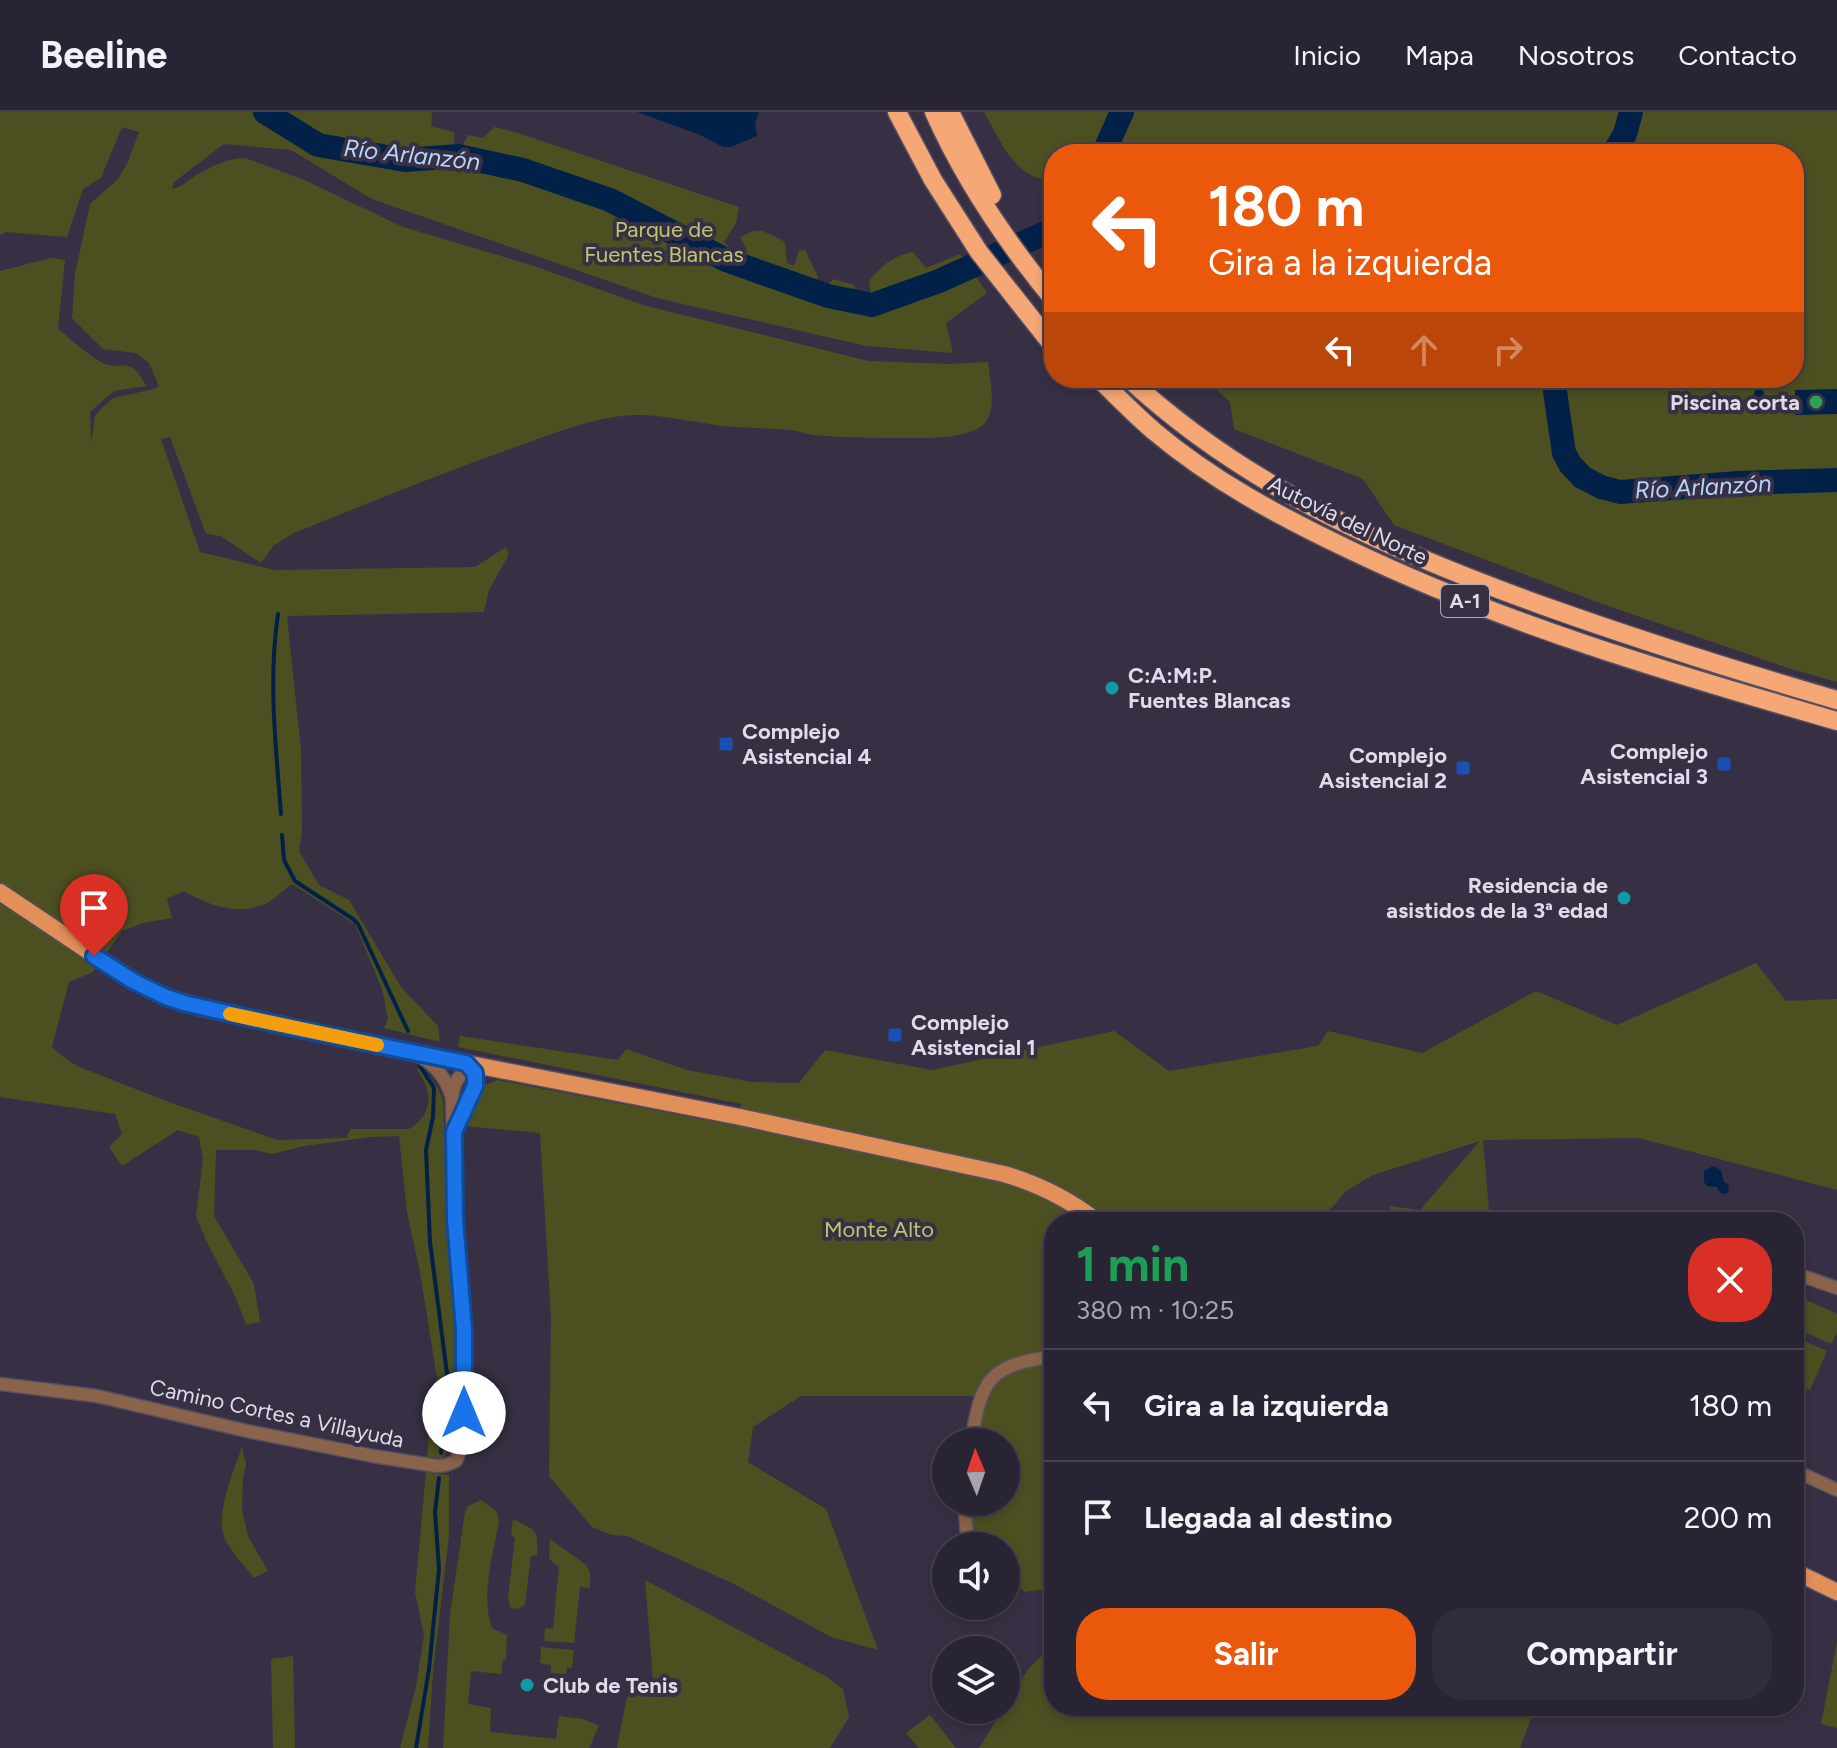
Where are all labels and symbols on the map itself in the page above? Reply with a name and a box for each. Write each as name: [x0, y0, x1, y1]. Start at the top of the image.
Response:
water label: Río Arlanzón: [342, 133, 482, 176]
park label: Parque de Fuentes Blancas: [584, 216, 744, 268]
place label: Piscina corta: [1670, 389, 1800, 416]
marker: Piscina corta: [1807, 393, 1825, 411]
water label: Río Arlanzón: [1634, 468, 1772, 505]
street label: Autovía del Norte: [1264, 470, 1432, 571]
road number: A-1: [1441, 585, 1489, 617]
place label: C:A:M:P. Fuentes Blancas: [1128, 662, 1291, 714]
marker: C:A:M:P. Fuentes Blancas: [1103, 679, 1121, 697]
place label: Complejo Asistencial 4: [742, 718, 871, 770]
marker: Complejo Asistencial 4: [717, 735, 735, 753]
place label: Complejo Asistencial 3: [1580, 738, 1708, 790]
place label: Complejo Asistencial 2: [1319, 742, 1447, 794]
marker: Complejo Asistencial 3: [1715, 755, 1733, 773]
marker: Complejo Asistencial 2: [1454, 759, 1472, 777]
place label: Residencia de asistidos de la 3ª edad: [1386, 872, 1608, 924]
pin: [60, 874, 128, 956]
marker: Residencia de asistidos de la 3ª edad: [1615, 889, 1633, 907]
place label: Complejo Asistencial 1: [911, 1009, 1036, 1061]
marker: Complejo Asistencial 1: [886, 1026, 904, 1044]
park label: Monte Alto: [824, 1216, 934, 1243]
position arrow: [422, 1371, 506, 1455]
street label: Camino Cortes a Villayuda: [147, 1373, 406, 1454]
north arrow: [932, 1428, 1020, 1516]
place label: Club de Tenis: [543, 1672, 678, 1699]
marker: Club de Tenis: [518, 1676, 536, 1694]

